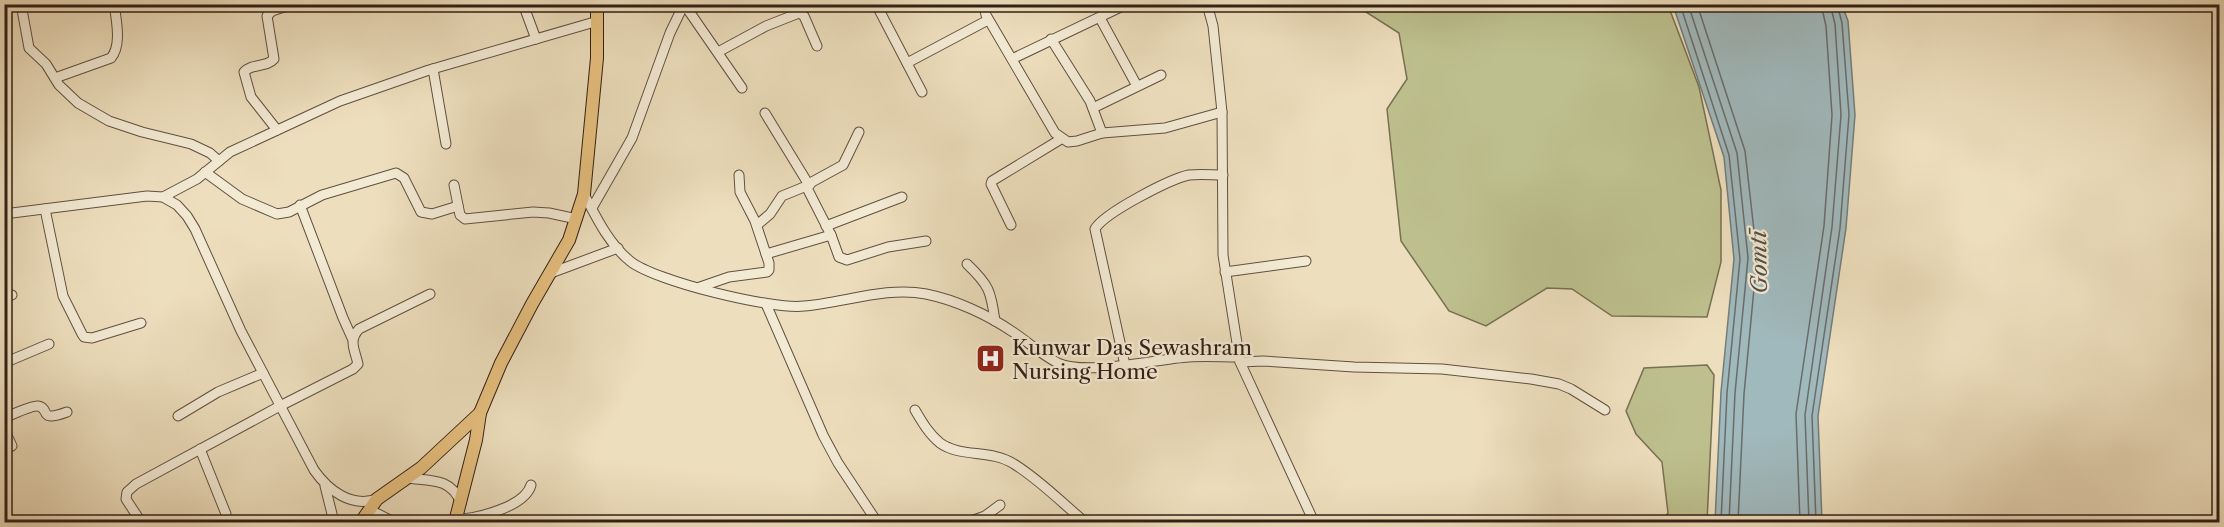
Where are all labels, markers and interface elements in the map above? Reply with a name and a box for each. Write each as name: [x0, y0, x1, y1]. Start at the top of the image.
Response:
water label: Gomtī: [1745, 226, 1773, 294]
place label: Kunwar Das Sewashram Nursing Home: [1012, 335, 1253, 384]
hospital icon: Kunwar Das Sewashram Nursing Home: [975, 343, 1007, 375]

